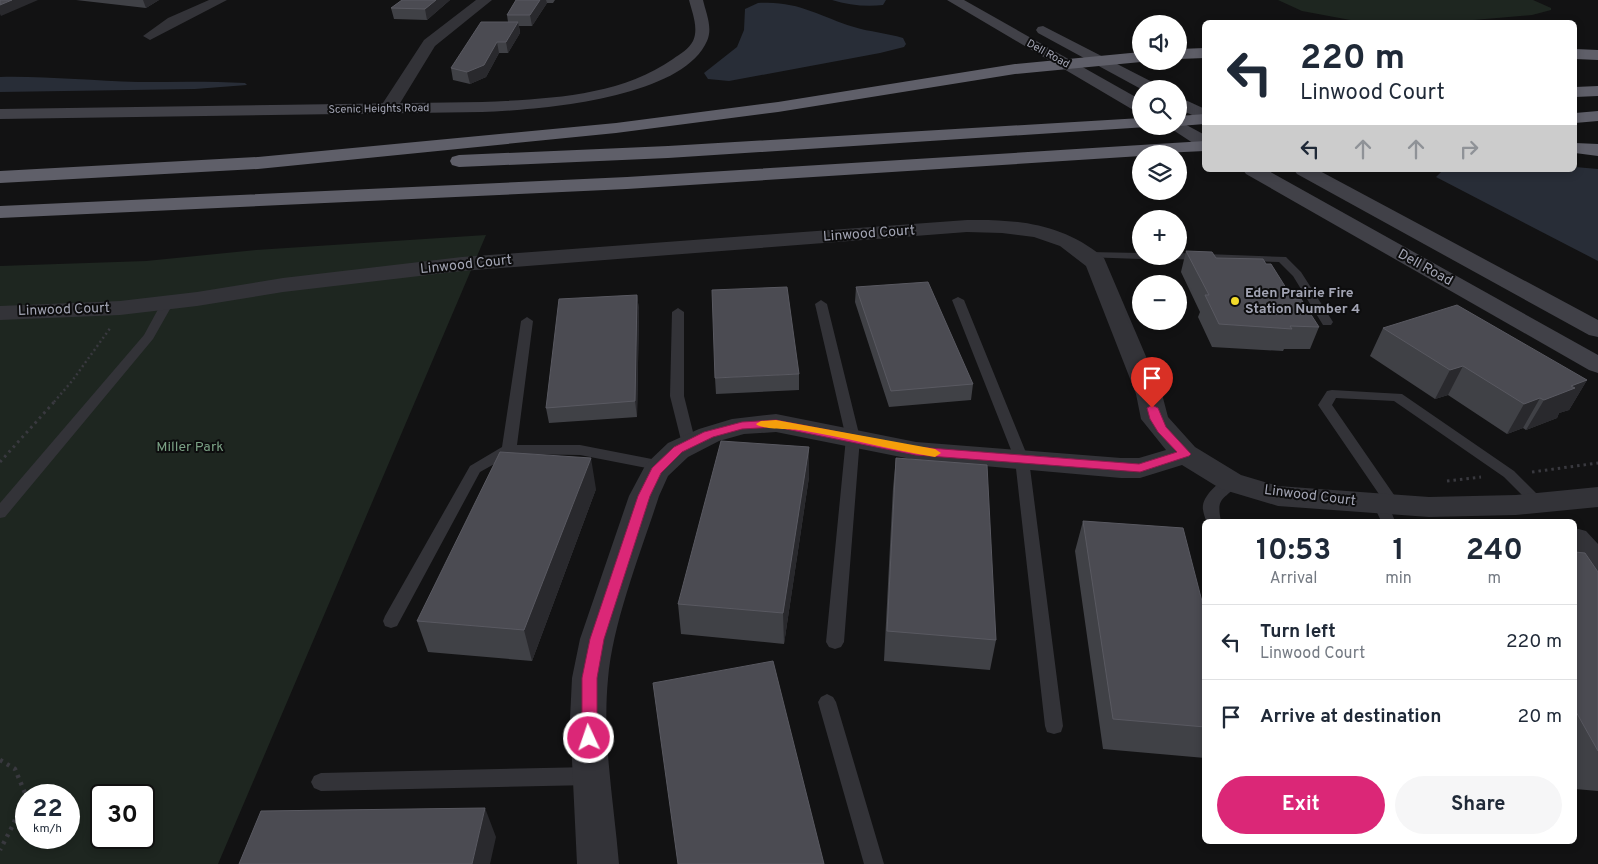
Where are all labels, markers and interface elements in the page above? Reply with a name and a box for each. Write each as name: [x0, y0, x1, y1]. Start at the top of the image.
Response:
map controls: [1132, 15, 1187, 330]
button: sound: [1132, 15, 1187, 70]
street label: Dell Road: [1024, 36, 1072, 72]
text: 220 m: [1300, 37, 1405, 81]
icon: left: [1217, 40, 1282, 105]
button: search: [1132, 80, 1187, 135]
text: Linwood Court: [1300, 80, 1445, 107]
street label: Scenic Heights Road: [328, 101, 430, 117]
icon: left: [1296, 135, 1324, 163]
icon: ahead: [1349, 135, 1377, 163]
icon: ahead: [1402, 135, 1430, 163]
icon: right: [1455, 135, 1483, 163]
button: layers: [1132, 145, 1187, 200]
button: +: [1132, 210, 1187, 265]
street label: Linwood Court: [822, 222, 916, 246]
street label: Dell Road: [1395, 246, 1455, 290]
street label: Linwood Court: [419, 252, 513, 278]
button: −: [1132, 275, 1187, 330]
place label: Eden Prairie Fire Station Number 4: [1245, 285, 1360, 318]
marker: Eden Prairie Fire Station Number 4: [1229, 295, 1241, 307]
street label: Linwood Court: [18, 300, 110, 320]
pin: [1131, 357, 1173, 408]
icon: arrive: [1138, 364, 1166, 392]
park label: Miller Park: [156, 439, 224, 456]
street label: Linwood Court: [1263, 482, 1357, 510]
text: 10:53: [1256, 533, 1331, 570]
text: 1: [1392, 533, 1404, 570]
text: 240: [1466, 533, 1523, 570]
text: Arrival: [1270, 569, 1317, 589]
text: min: [1385, 569, 1412, 589]
text: m: [1488, 569, 1501, 589]
text: Turn left: [1260, 620, 1336, 644]
icon: left: [1217, 628, 1245, 656]
text: 220 m: [1506, 630, 1562, 654]
text: Linwood Court: [1260, 644, 1365, 664]
icon: arrive: [1217, 703, 1245, 731]
text: Arrive at destination: [1260, 705, 1441, 729]
text: 20 m: [1518, 705, 1562, 729]
position arrow: [562, 711, 614, 763]
button: Exit: [1217, 776, 1385, 834]
button: Share: [1395, 776, 1562, 834]
speed limit sign: 30: [90, 784, 155, 849]
text: 22: [32, 794, 63, 826]
text: km/h: [33, 821, 62, 837]

